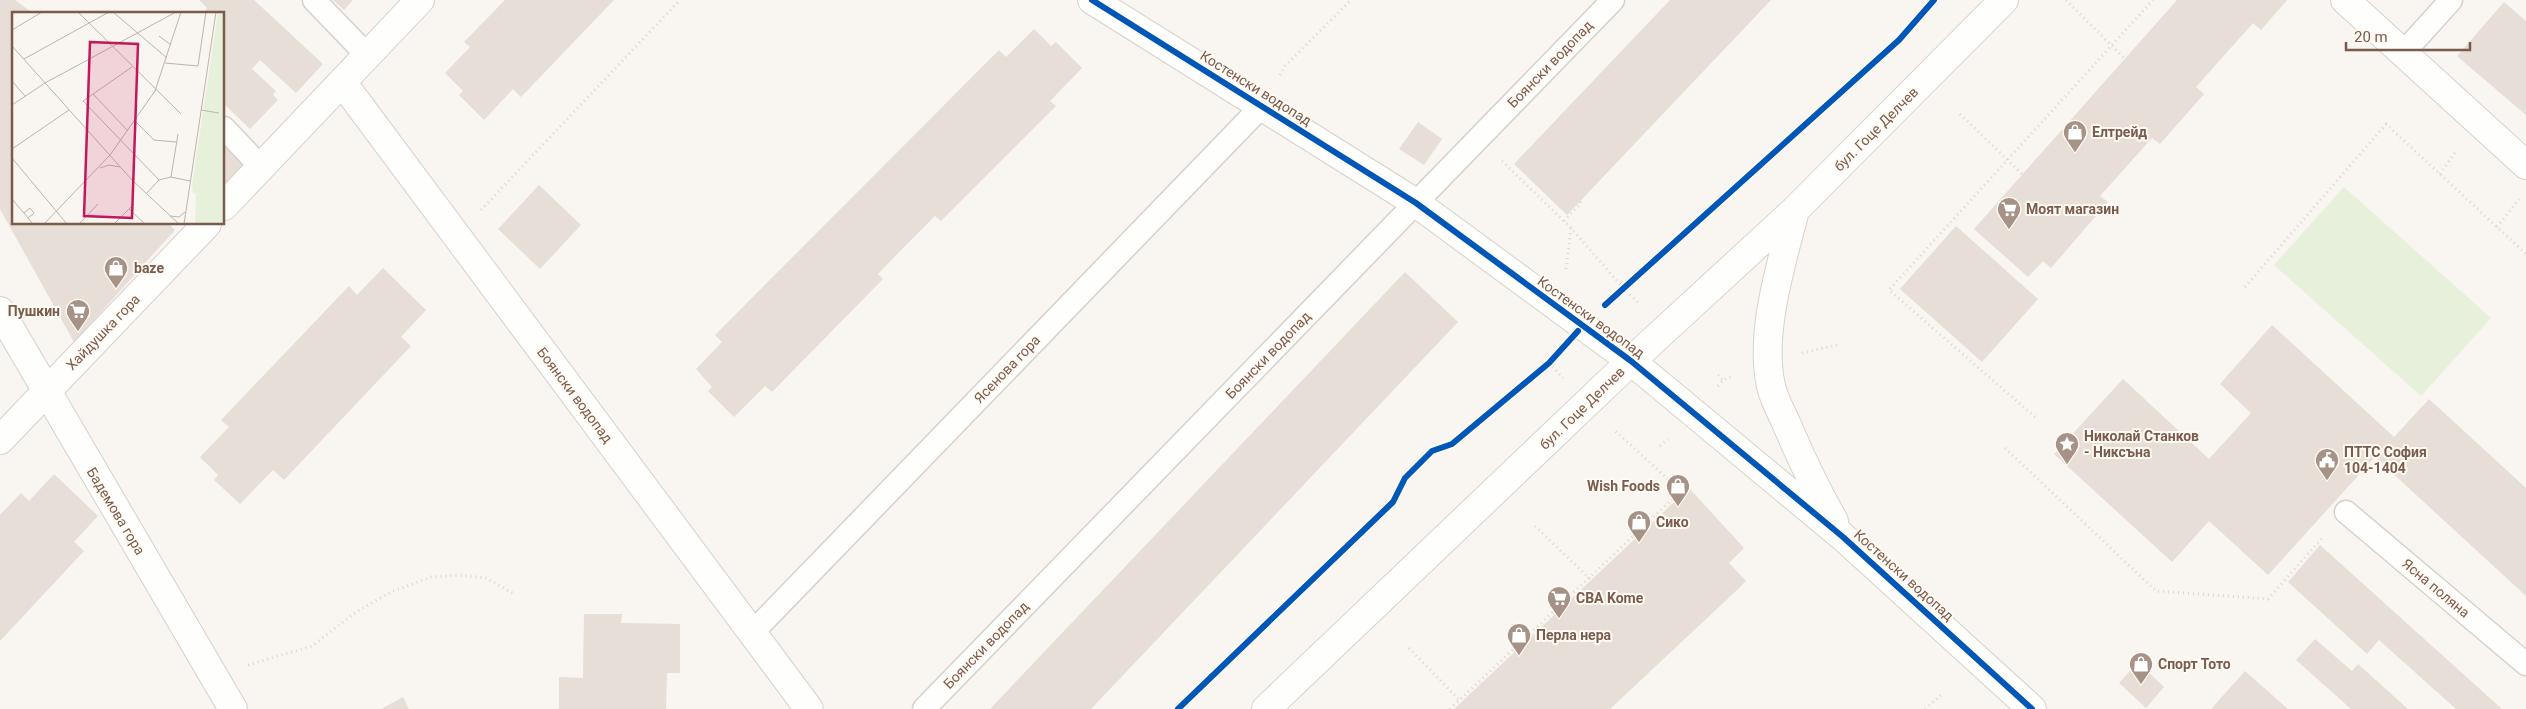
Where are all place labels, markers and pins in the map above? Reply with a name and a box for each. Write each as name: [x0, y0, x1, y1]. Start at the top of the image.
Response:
shop icon: Елтрейд: [2062, 119, 2088, 153]
place label: Елтрейд: [2092, 124, 2147, 140]
supermarket icon: Моят магазин: [1996, 196, 2022, 230]
place label: Моят магазин: [2026, 201, 2119, 217]
shop icon: baze: [103, 255, 129, 289]
place label: baze: [134, 260, 164, 276]
supermarket icon: Пушкин: [65, 298, 91, 332]
place label: Пушкин: [8, 303, 60, 319]
place label: Николай Станков - Никсъна: [2084, 428, 2199, 460]
place icon: Николай Станков - Никсъна: [2054, 431, 2080, 465]
place label: ПТТС София 104-1404: [2344, 444, 2427, 476]
public building icon: ПТТС София 104-1404: [2314, 447, 2340, 481]
shop icon: Wish Foods: [1665, 473, 1691, 507]
place label: Wish Foods: [1587, 478, 1660, 494]
shop icon: Сико: [1626, 509, 1652, 543]
place label: Сико: [1656, 514, 1689, 530]
supermarket icon: CBA Kome: [1546, 585, 1572, 619]
place label: CBA Kome: [1576, 590, 1644, 606]
shop icon: Перла нера: [1506, 622, 1532, 656]
place label: Перла нера: [1536, 627, 1612, 643]
shop icon: Спорт Тото: [2128, 651, 2154, 685]
place label: Спорт Тото: [2158, 656, 2231, 672]

